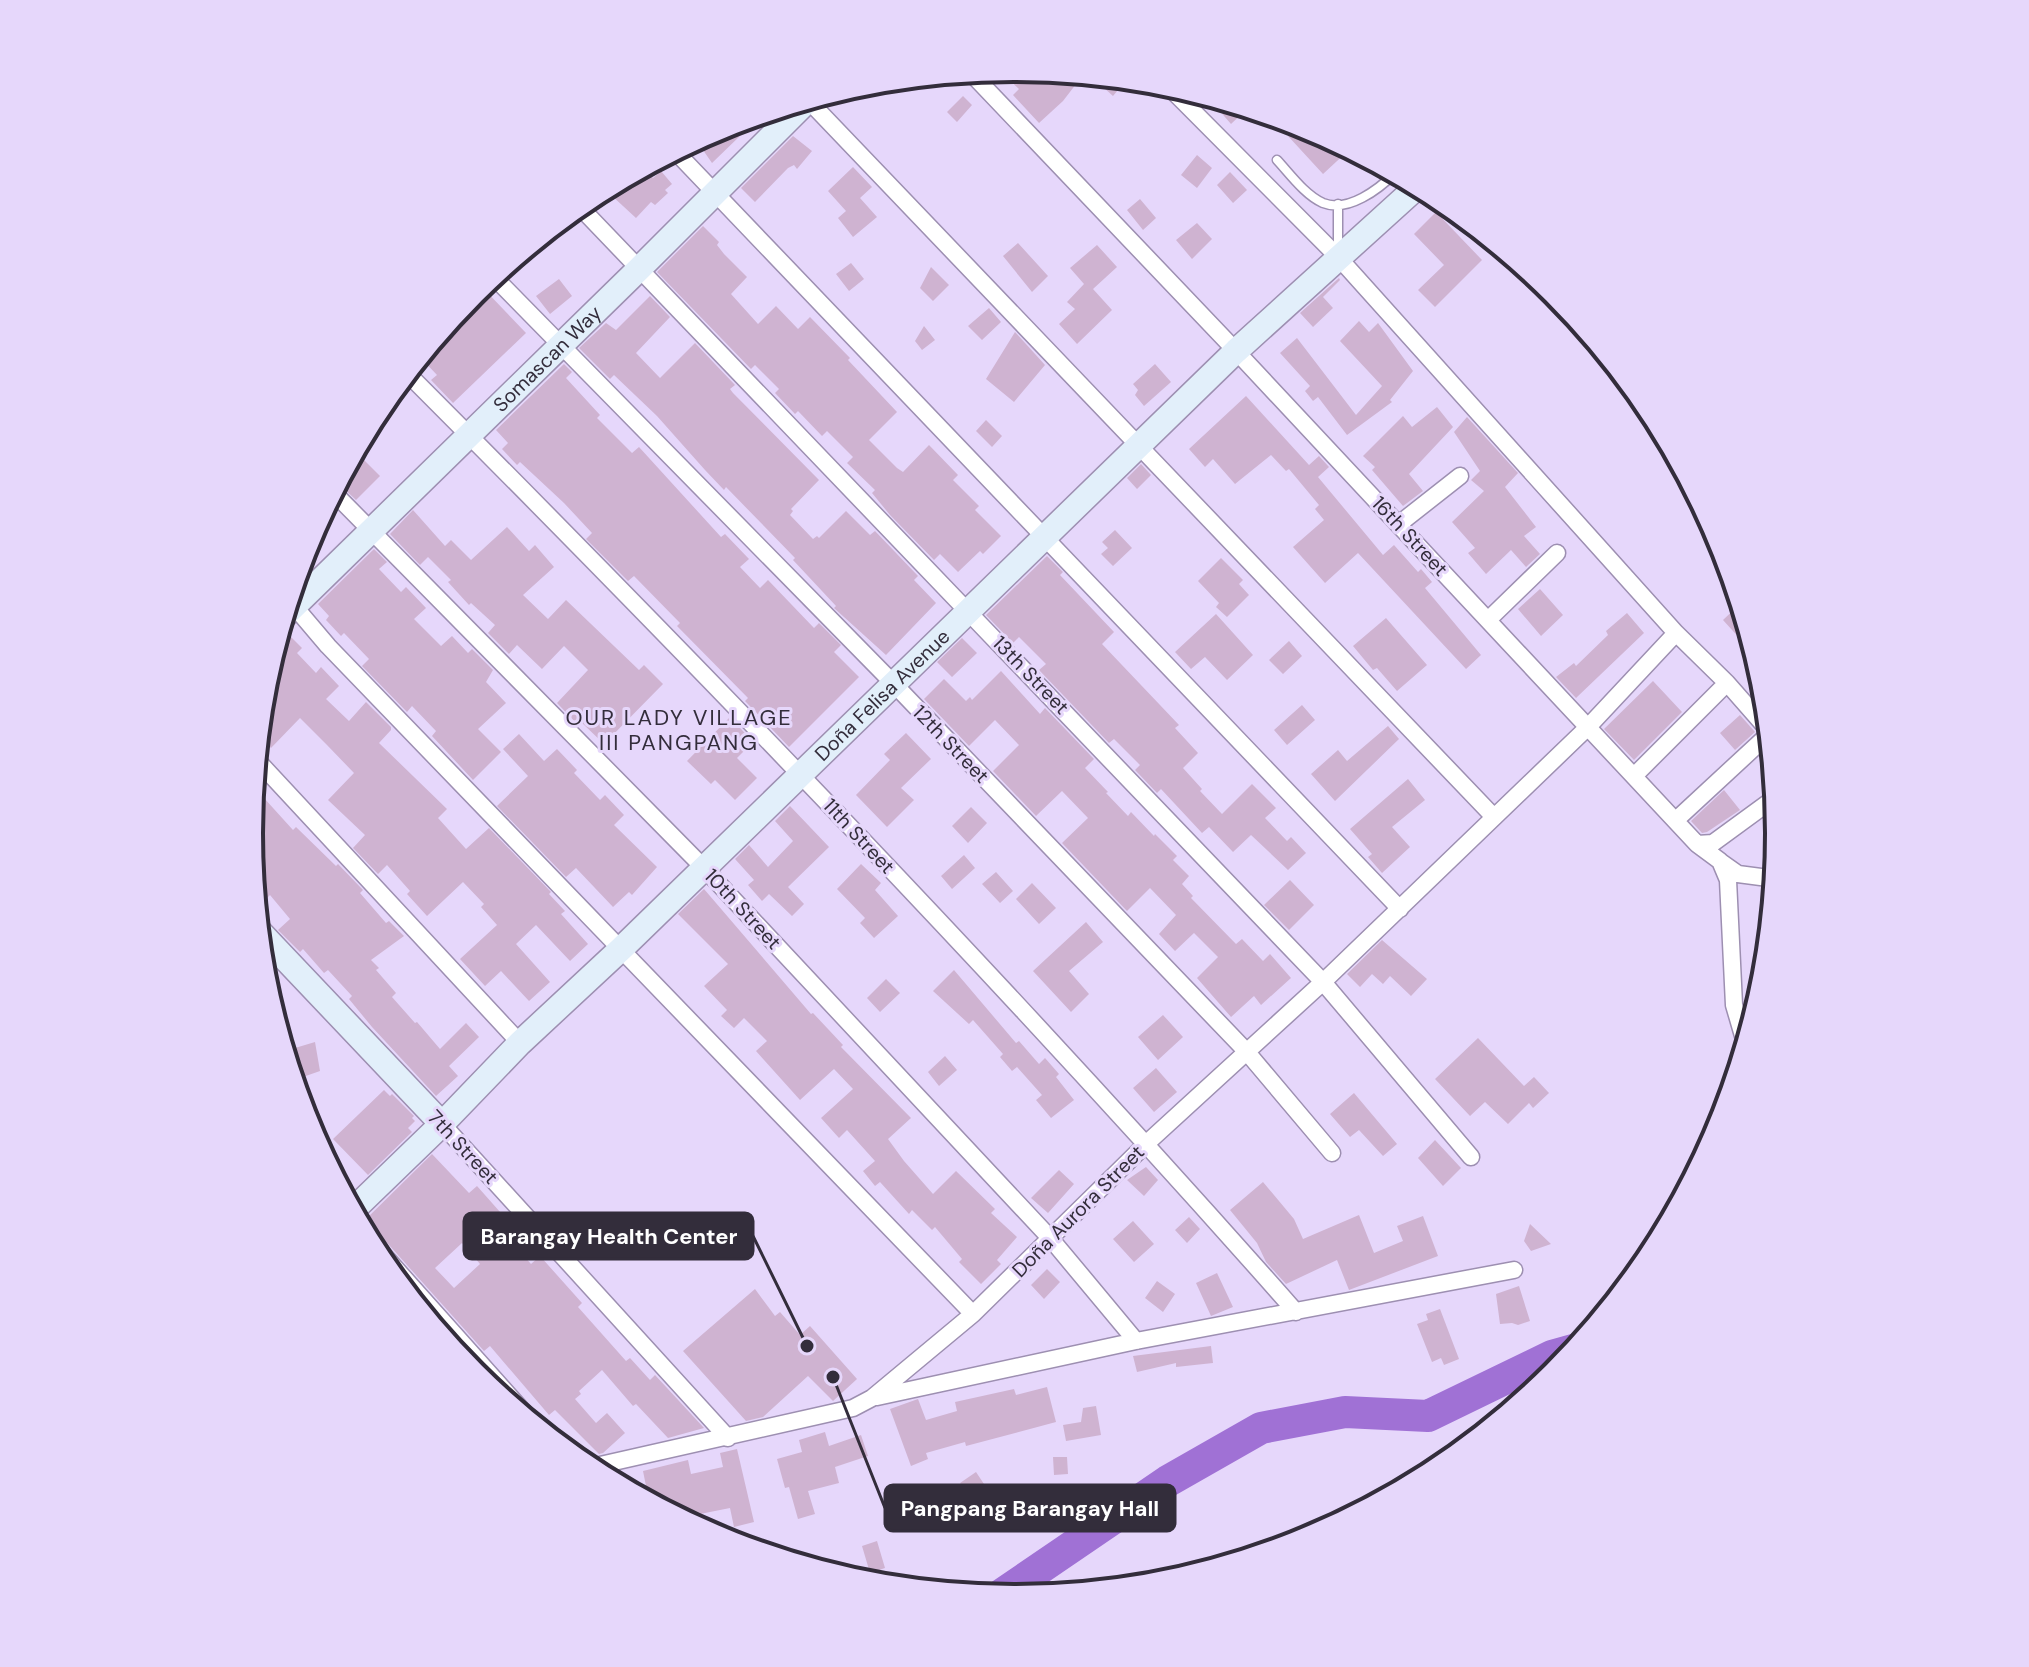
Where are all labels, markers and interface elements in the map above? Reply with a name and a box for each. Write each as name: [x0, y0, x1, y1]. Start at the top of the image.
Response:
street label: Somascan Way: [487, 300, 607, 418]
street label: 16th Street: [1366, 491, 1454, 582]
street label: Doña Felisa Avenue: [809, 623, 955, 767]
street label: 13th Street: [987, 630, 1075, 720]
street label: 12th Street: [907, 699, 995, 789]
district label: OUR LADY VILLAGE III PANGPANG: [565, 703, 793, 757]
street label: 11th Street: [817, 793, 901, 879]
street label: 10th Street: [699, 863, 787, 955]
street label: 7th Street: [422, 1104, 504, 1190]
street label: Doña Aurora Street: [1006, 1139, 1150, 1283]
callout: Barangay Health Center: [464, 1213, 753, 1259]
text: Barangay Health Center: [480, 1222, 738, 1251]
callout: Pangpang Barangay Hall: [885, 1485, 1175, 1531]
text: Pangpang Barangay Hall: [901, 1494, 1159, 1523]

